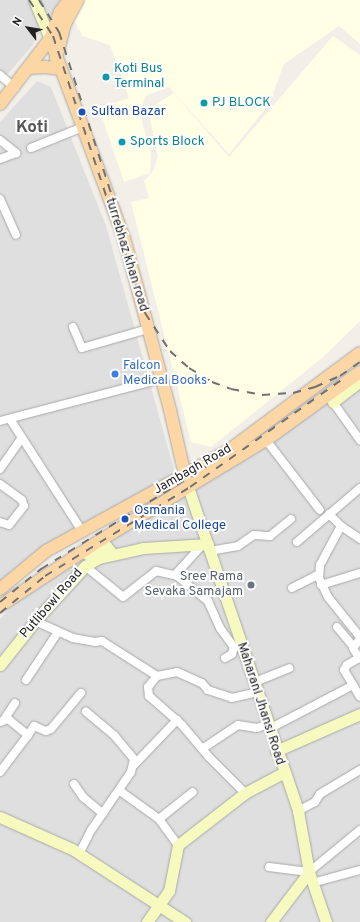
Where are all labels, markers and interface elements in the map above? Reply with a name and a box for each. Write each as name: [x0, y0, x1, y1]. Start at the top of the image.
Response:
north arrow: [8, 8, 48, 48]
text: N: [10, 15, 26, 29]
place label: Koti Bus Terminal: [114, 62, 164, 93]
marker: Koti Bus Terminal: [101, 72, 111, 82]
place label: PJ BLOCK: [212, 95, 271, 111]
marker: PJ BLOCK: [199, 98, 209, 108]
place label: Sultan Bazar: [91, 104, 166, 120]
marker: Sultan Bazar: [76, 106, 88, 118]
district label: Koti: [16, 119, 48, 139]
place label: Sports Block: [130, 134, 205, 150]
marker: Sports Block: [117, 137, 127, 147]
street label: turrebhaz khan road: [101, 196, 151, 314]
place label: Falcon Medical Books: [123, 359, 207, 390]
marker: Falcon Medical Books: [110, 369, 120, 379]
street label: Jambagh Road: [151, 441, 235, 499]
place label: Osmania Medical College: [134, 504, 226, 535]
marker: Osmania Medical College: [119, 513, 131, 525]
street label: Putlibowl Road: [18, 566, 86, 642]
place label: Sree Rama Sevaka Samajam: [145, 570, 243, 601]
marker: Sree Rama Sevaka Samajam: [246, 580, 256, 590]
street label: Maharani Jhansi Road: [233, 641, 287, 767]

